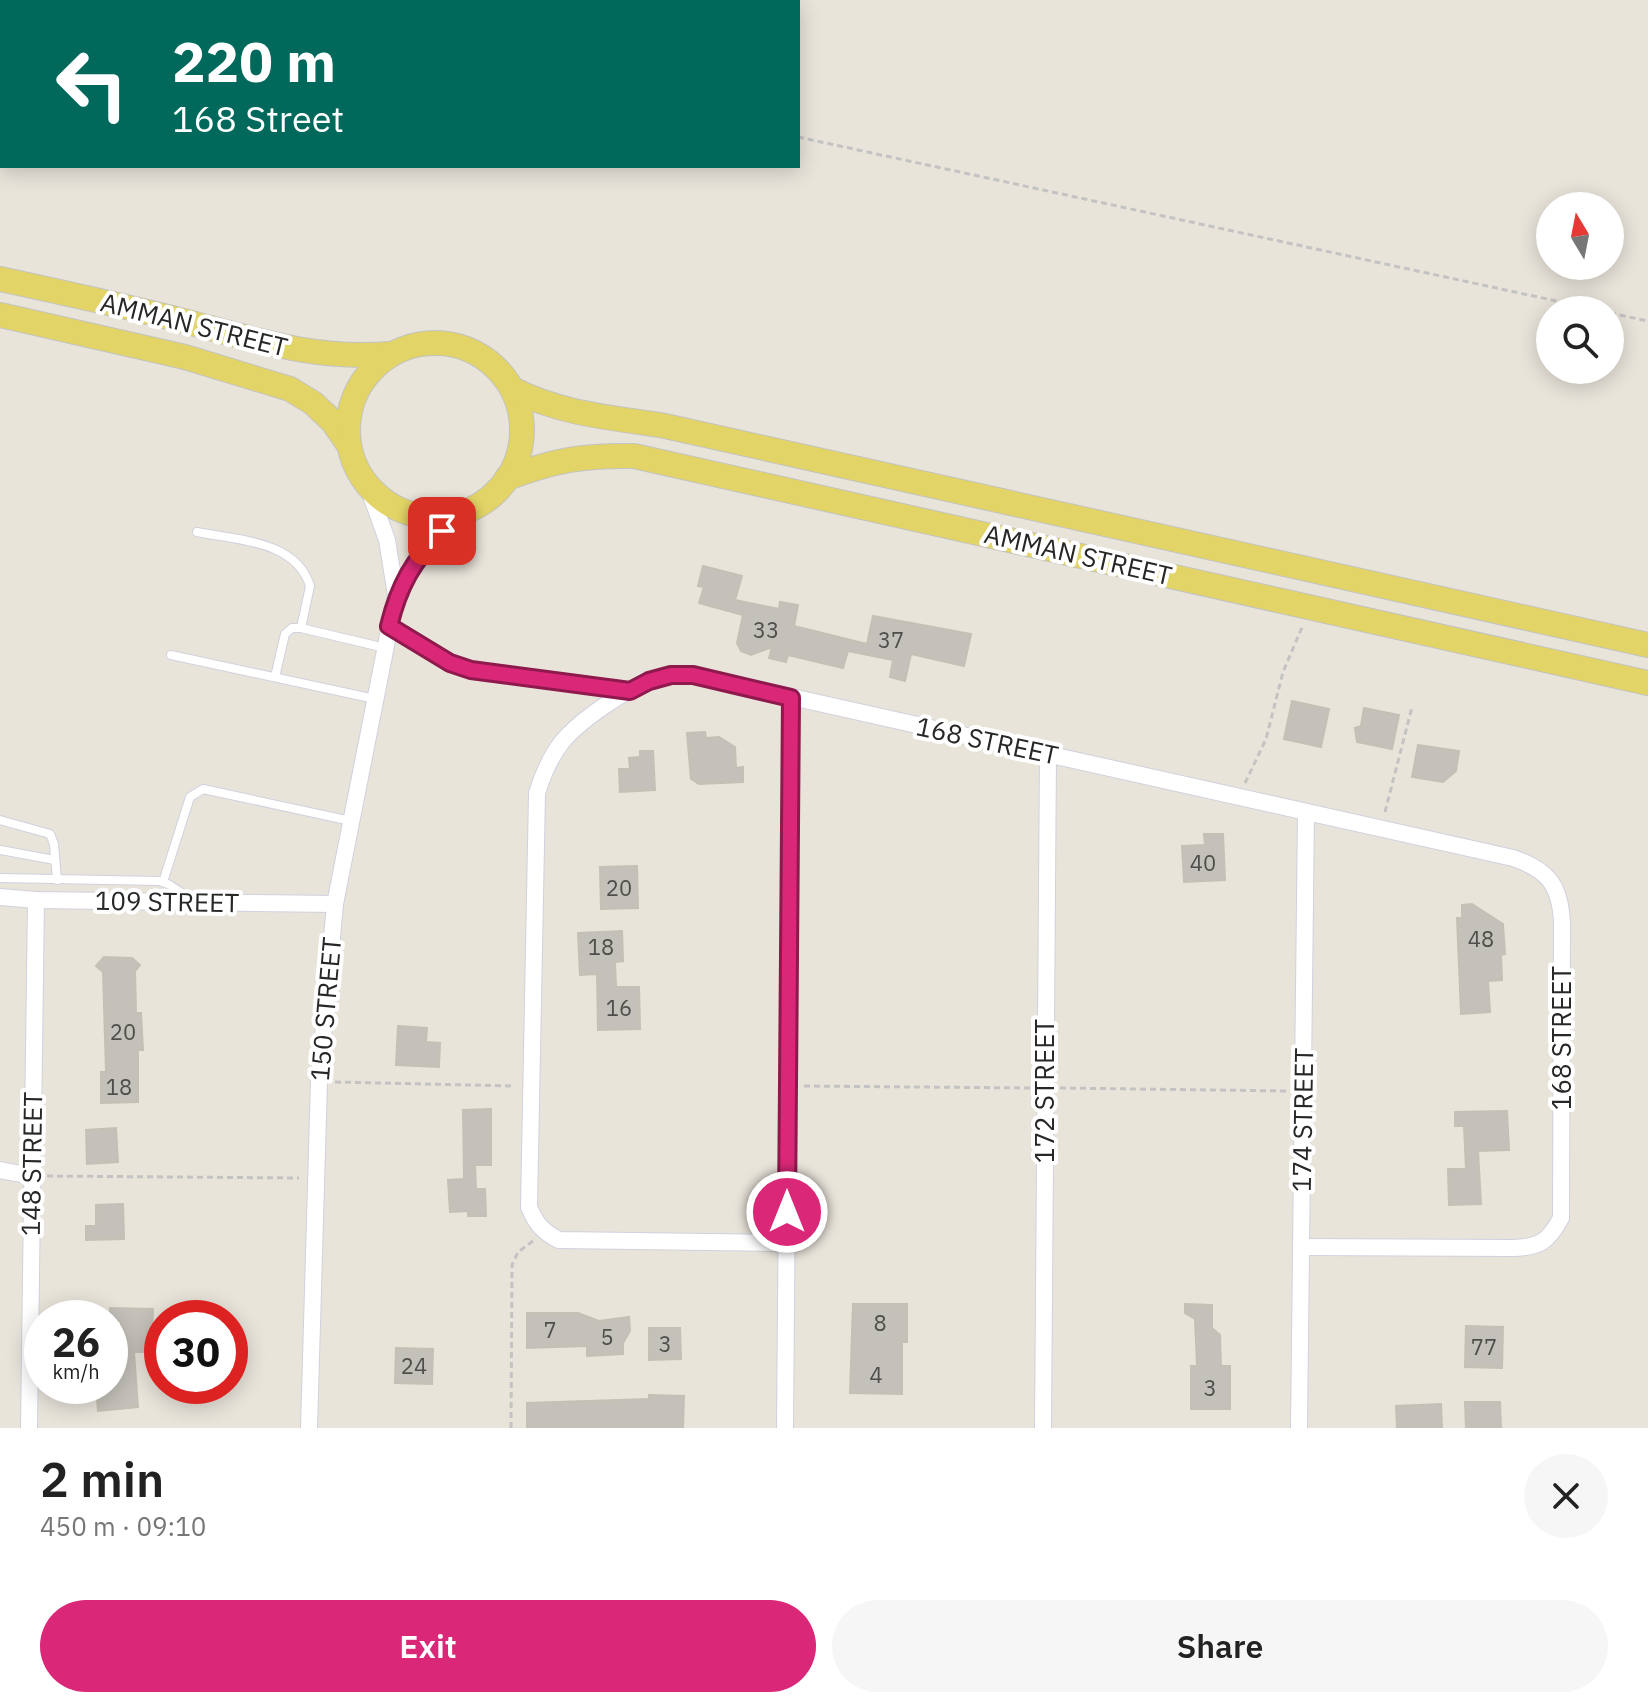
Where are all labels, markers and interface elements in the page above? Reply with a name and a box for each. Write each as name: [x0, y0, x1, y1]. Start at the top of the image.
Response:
text: 220 m: [172, 25, 336, 97]
icon: left: [40, 32, 144, 136]
text: 168 Street: [172, 95, 344, 142]
north arrow: [1536, 192, 1624, 280]
map controls: [1536, 192, 1624, 384]
street label: AMMAN STREET: [97, 284, 291, 364]
button: search: [1536, 296, 1624, 384]
pin: [408, 497, 476, 565]
icon: arrive: [420, 509, 464, 553]
street label: AMMAN STREET: [981, 516, 1175, 592]
house number: 33: [753, 615, 779, 644]
house number: 37: [878, 625, 904, 654]
street label: 168 STREET: [913, 708, 1061, 772]
house number: 40: [1190, 848, 1216, 877]
house number: 20: [606, 873, 632, 902]
street label: 109 STREET: [95, 883, 240, 919]
house number: 48: [1468, 924, 1494, 953]
house number: 18: [588, 932, 614, 961]
street label: 150 STREET: [302, 935, 348, 1082]
street label: 168 STREET: [1544, 966, 1578, 1110]
house number: 16: [606, 993, 632, 1022]
house number: 20: [110, 1017, 136, 1046]
street label: 172 STREET: [1027, 1019, 1061, 1163]
street label: 174 STREET: [1284, 1047, 1320, 1192]
house number: 18: [106, 1072, 132, 1101]
street label: 148 STREET: [13, 1091, 49, 1236]
position arrow: [745, 1170, 829, 1254]
speed limit sign: 30: [144, 1300, 248, 1404]
house number: 8: [873, 1308, 887, 1337]
house number: 7: [543, 1315, 557, 1344]
text: 26: [52, 1316, 100, 1368]
house number: 5: [600, 1322, 614, 1351]
house number: 3: [658, 1329, 672, 1358]
house number: 77: [1471, 1332, 1497, 1361]
house number: 24: [401, 1351, 427, 1380]
text: km/h: [52, 1358, 100, 1385]
house number: 4: [869, 1360, 883, 1389]
house number: 3: [1203, 1373, 1217, 1402]
text: 2 min: [40, 1448, 164, 1510]
button: close: [1524, 1454, 1608, 1538]
text: 450 m · 09:10: [40, 1509, 206, 1543]
button: Exit: [40, 1600, 816, 1692]
button: Share: [832, 1600, 1608, 1692]

